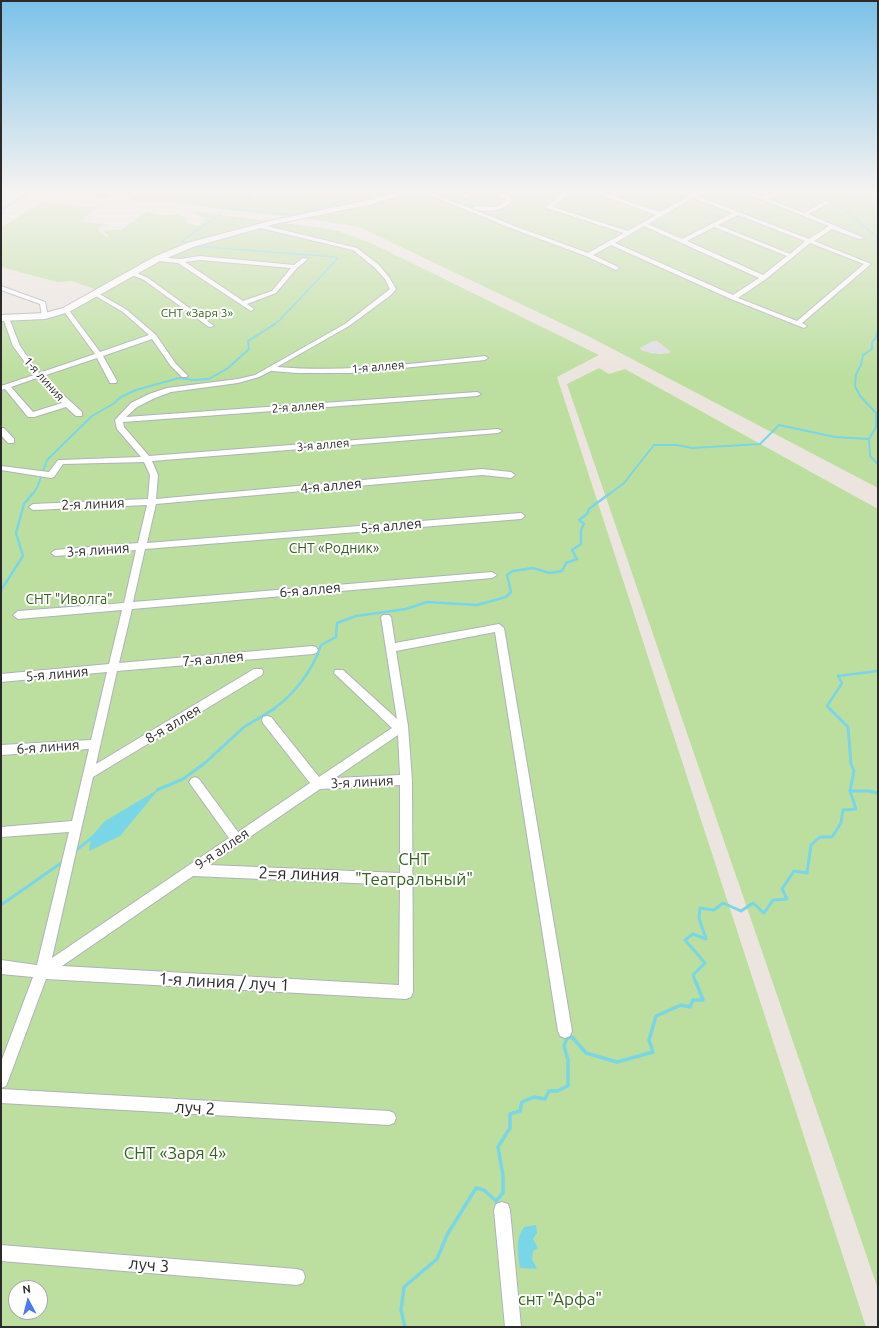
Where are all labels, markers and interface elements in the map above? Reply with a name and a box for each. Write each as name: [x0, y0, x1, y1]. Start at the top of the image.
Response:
park label: СНТ «Заря 3»: [161, 306, 233, 320]
street label: 1-я линия: [21, 354, 67, 404]
street label: 1-я аллея: [351, 358, 405, 376]
street label: 2-я аллея: [271, 398, 325, 416]
street label: 3-я аллея: [296, 436, 350, 454]
street label: 4-я аллея: [300, 475, 362, 497]
street label: 2-я линия: [61, 495, 125, 513]
street label: 5-я аллея: [360, 515, 422, 537]
street label: 3-я линия: [66, 539, 130, 561]
park label: СНТ «Родник»: [289, 540, 379, 556]
street label: 6-я аллея: [279, 579, 341, 601]
park label: СНТ "Иволга": [25, 591, 113, 607]
street label: 7-я аллея: [182, 648, 244, 670]
street label: 5-я линия: [25, 663, 89, 685]
street label: 8-я аллея: [142, 701, 204, 747]
street label: 6-я линия: [16, 736, 80, 758]
street label: 3-я линия: [330, 772, 394, 792]
street label: 9-я аллея: [192, 825, 252, 873]
park label: СНТ "Театральный": [355, 849, 473, 889]
street label: 2=я линия: [258, 862, 340, 886]
street label: 1-я линия / луч 1: [158, 968, 290, 996]
street label: луч 2: [174, 1097, 216, 1119]
park label: СНТ «Заря 4»: [124, 1143, 226, 1163]
street label: луч 3: [128, 1253, 170, 1277]
north arrow: [8, 1280, 48, 1320]
text: N: [22, 1283, 31, 1296]
park label: снт "Арфа": [518, 1289, 602, 1309]

